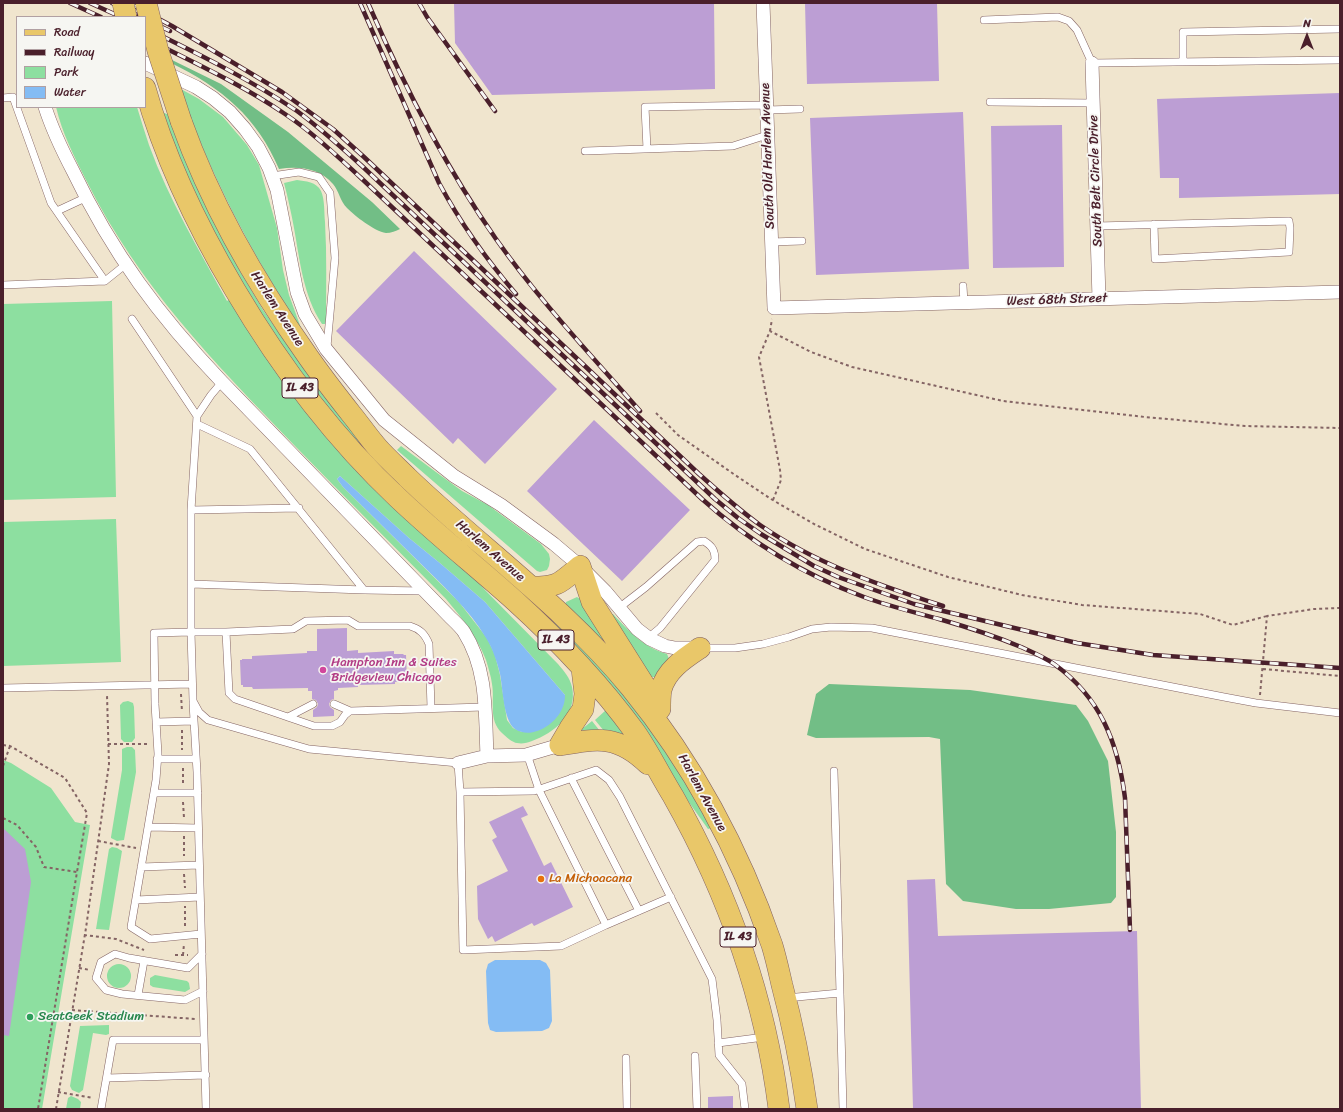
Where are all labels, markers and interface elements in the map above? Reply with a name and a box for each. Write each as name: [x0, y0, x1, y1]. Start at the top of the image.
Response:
text: N: [1303, 14, 1311, 33]
legend: [16, 16, 146, 108]
north arrow: [1287, 16, 1327, 56]
text: Road: [54, 21, 80, 43]
text: Railway: [54, 41, 95, 63]
text: Park: [54, 61, 79, 83]
text: Water: [54, 81, 86, 103]
street label: South Old Harlem Avenue: [758, 83, 778, 229]
street label: South Belt Circle Drive: [1086, 115, 1106, 247]
street label: Harlem Avenue: [247, 269, 307, 349]
street label: West 68th Street: [1006, 290, 1108, 310]
road number: IL 43: [282, 378, 318, 398]
street label: Harlem Avenue: [452, 517, 528, 585]
road number: IL 43: [538, 630, 574, 650]
place label: Hampton Inn & Suites Bridgeview Chicago: [331, 655, 457, 686]
marker: Hampton Inn & Suites Bridgeview Chicago: [318, 665, 328, 675]
street label: Harlem Avenue: [674, 751, 730, 835]
place label: La Michoacana: [549, 871, 632, 887]
marker: La Michoacana: [536, 874, 546, 884]
road number: IL 43: [720, 927, 756, 947]
place label: SeatGeek Stadium: [38, 1009, 144, 1025]
marker: SeatGeek Stadium: [25, 1012, 35, 1022]

